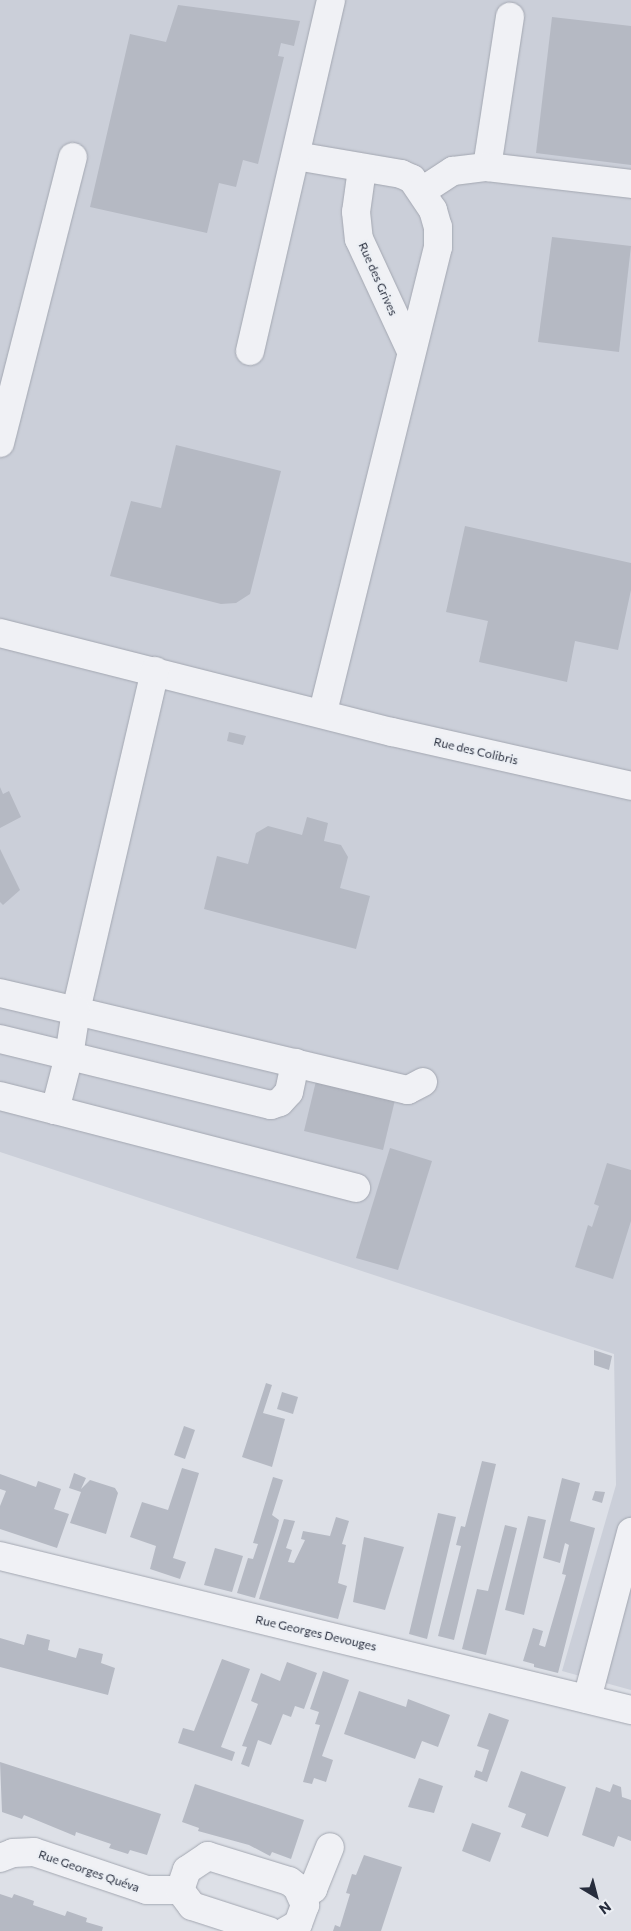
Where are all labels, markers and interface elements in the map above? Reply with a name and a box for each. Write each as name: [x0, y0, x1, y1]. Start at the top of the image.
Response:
street label: Rue des Grives: [355, 240, 401, 318]
street label: Rue des Colibris: [432, 734, 520, 768]
street label: Rue Georges Devouges: [254, 1612, 378, 1654]
street label: Rue Georges Quéva: [37, 1847, 141, 1895]
north arrow: [571, 1871, 621, 1921]
text: N: [596, 1898, 615, 1918]

